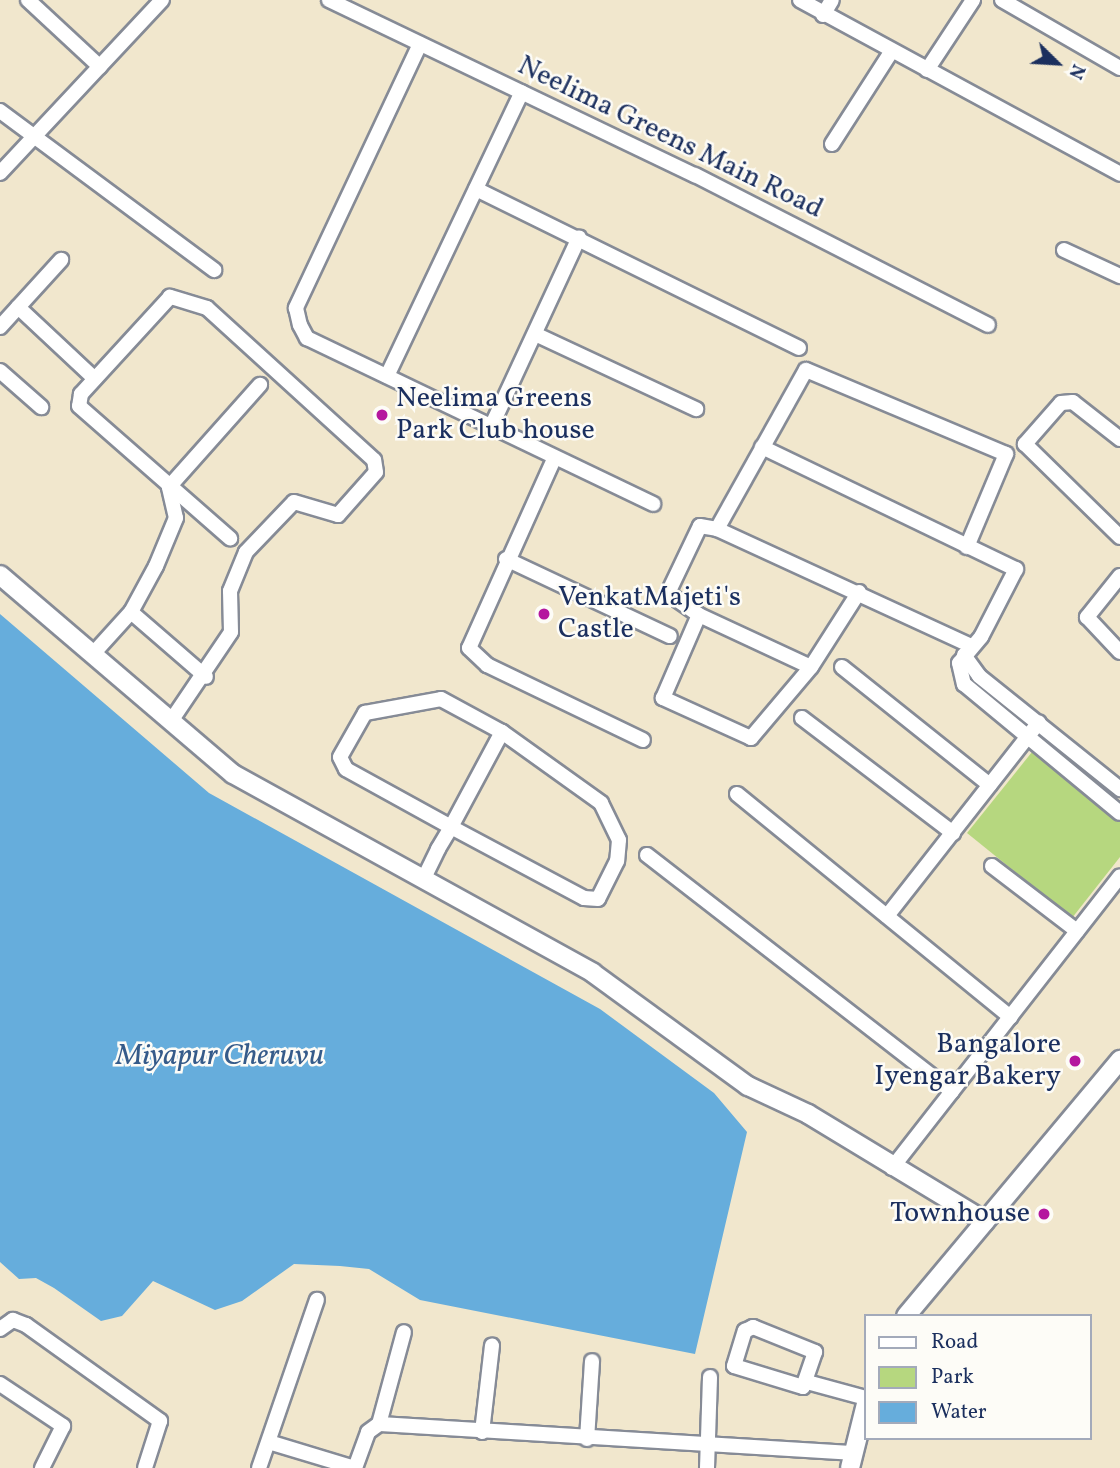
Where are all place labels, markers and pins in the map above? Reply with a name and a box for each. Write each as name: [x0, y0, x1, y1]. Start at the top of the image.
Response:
place label: Neelima Greens Park Club house: [396, 382, 595, 448]
marker: Neelima Greens Park Club house: [374, 407, 390, 423]
place label: VenkatMajeti's Castle: [558, 581, 741, 647]
marker: VenkatMajeti's Castle: [536, 606, 552, 622]
place label: Bangalore Iyengar Bakery: [874, 1028, 1061, 1094]
marker: Bangalore Iyengar Bakery: [1067, 1053, 1083, 1069]
place label: Townhouse: [890, 1197, 1030, 1231]
marker: Townhouse: [1036, 1206, 1052, 1222]

